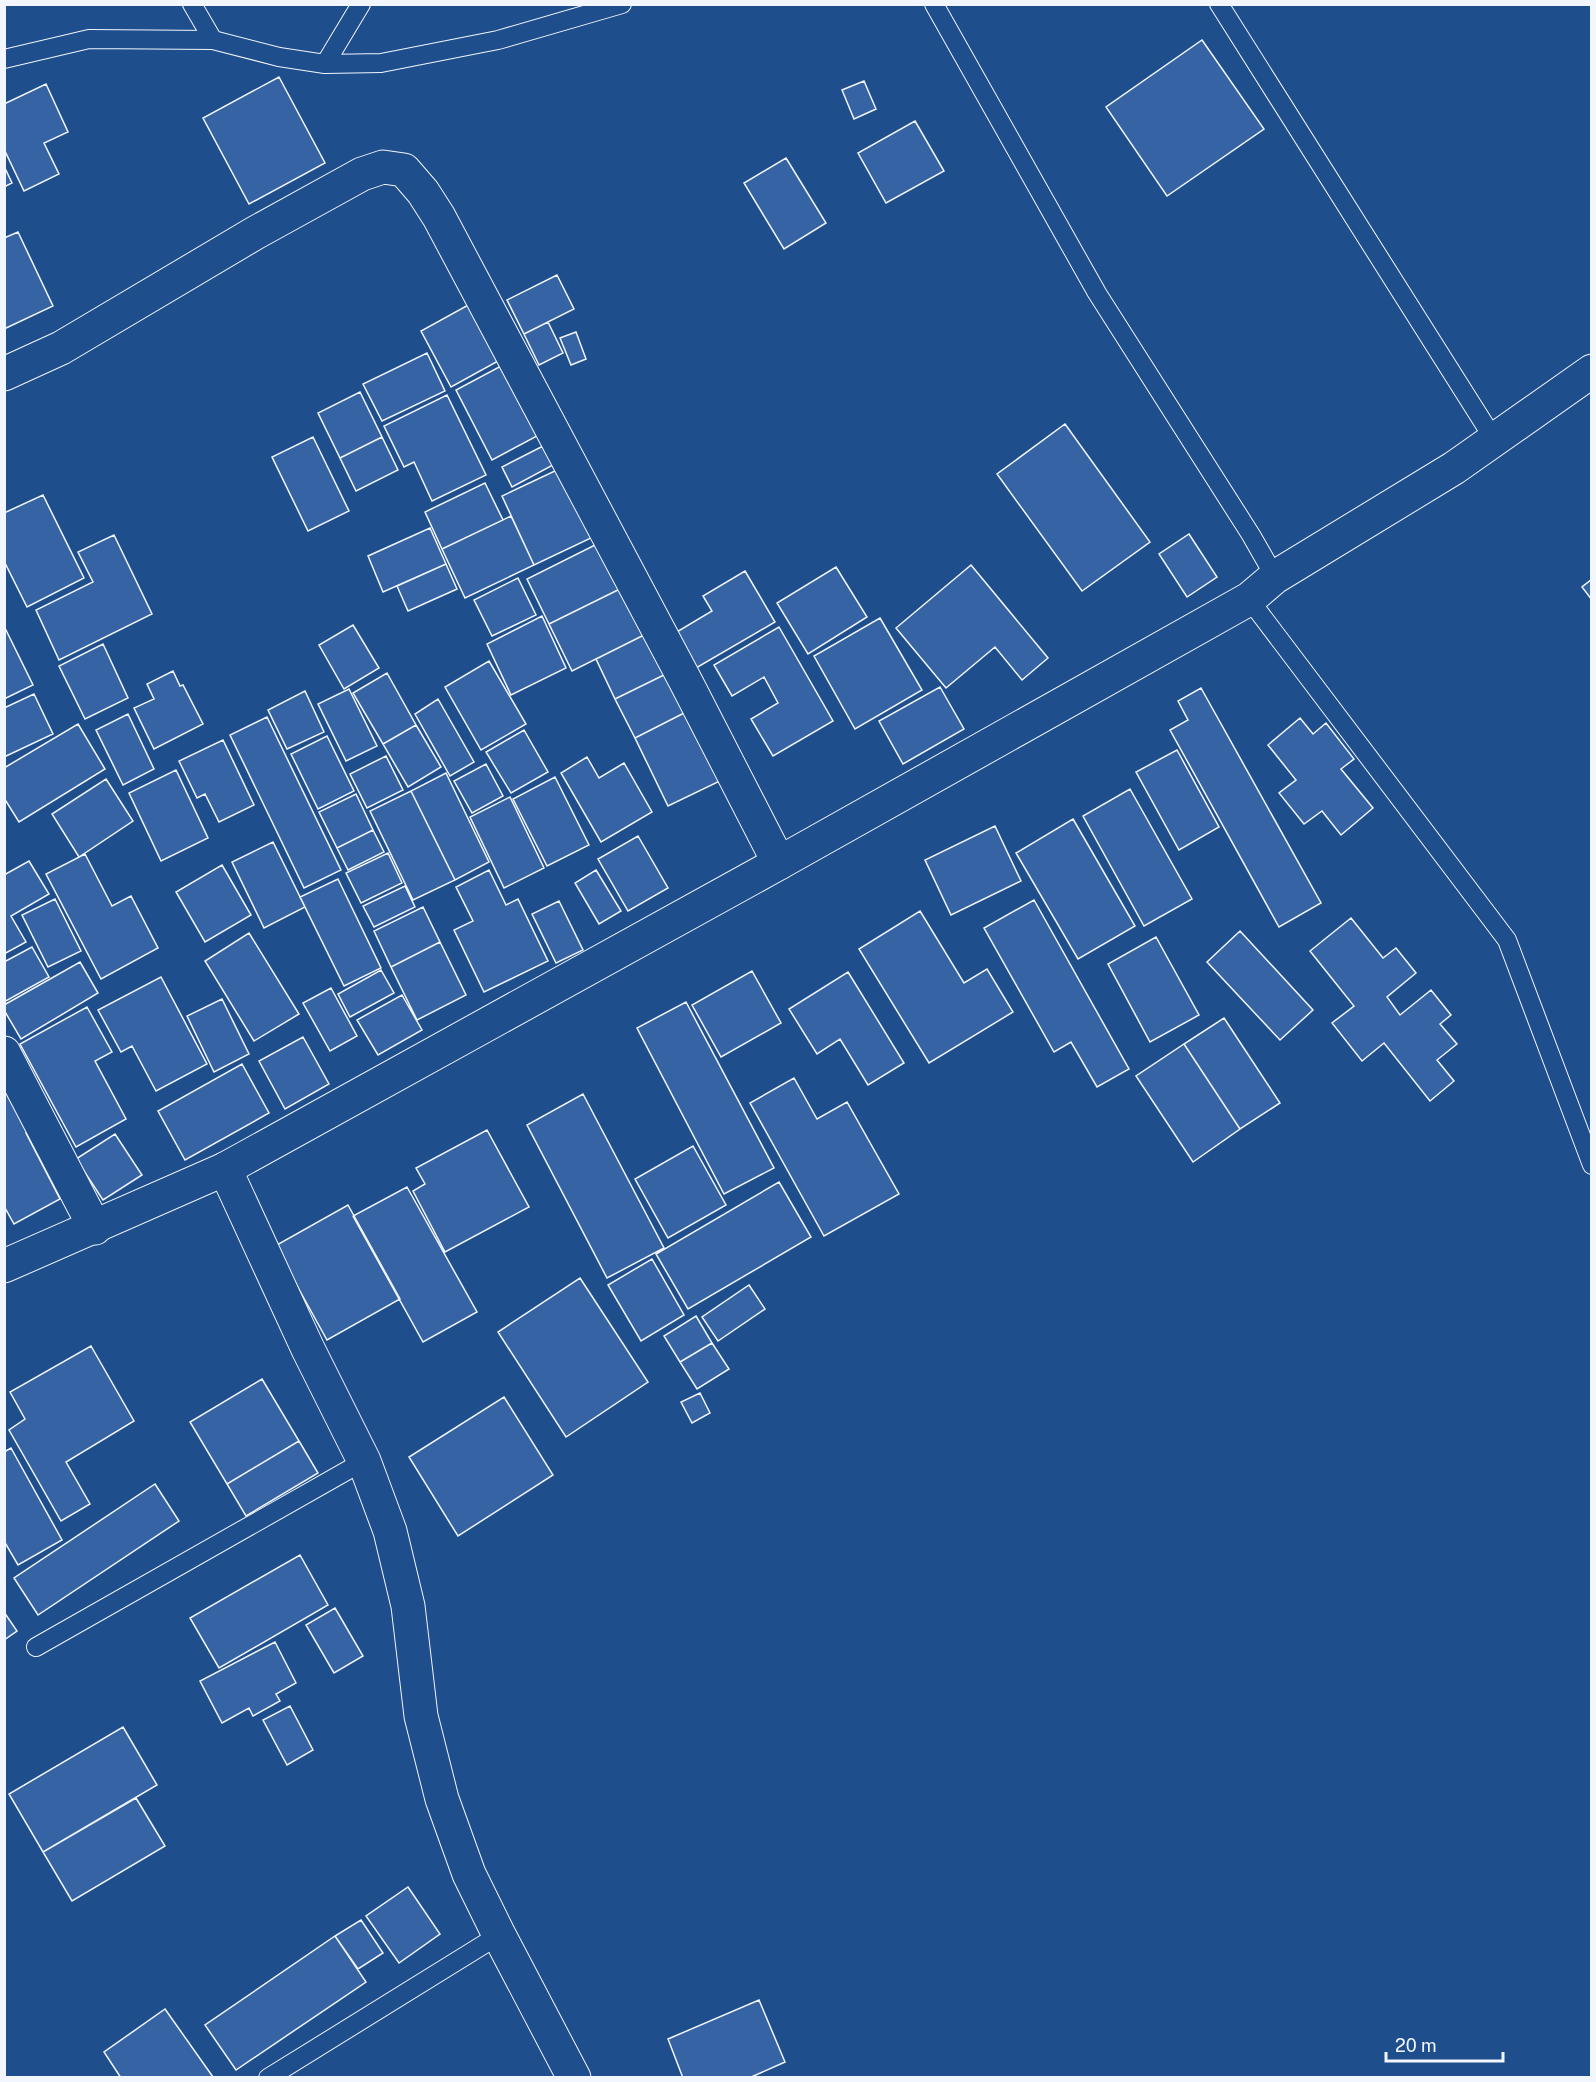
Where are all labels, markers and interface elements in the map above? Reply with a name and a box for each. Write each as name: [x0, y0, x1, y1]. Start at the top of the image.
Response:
scale bar: [1386, 2025, 1503, 2063]
text: 20 m: [1395, 2035, 1437, 2056]

